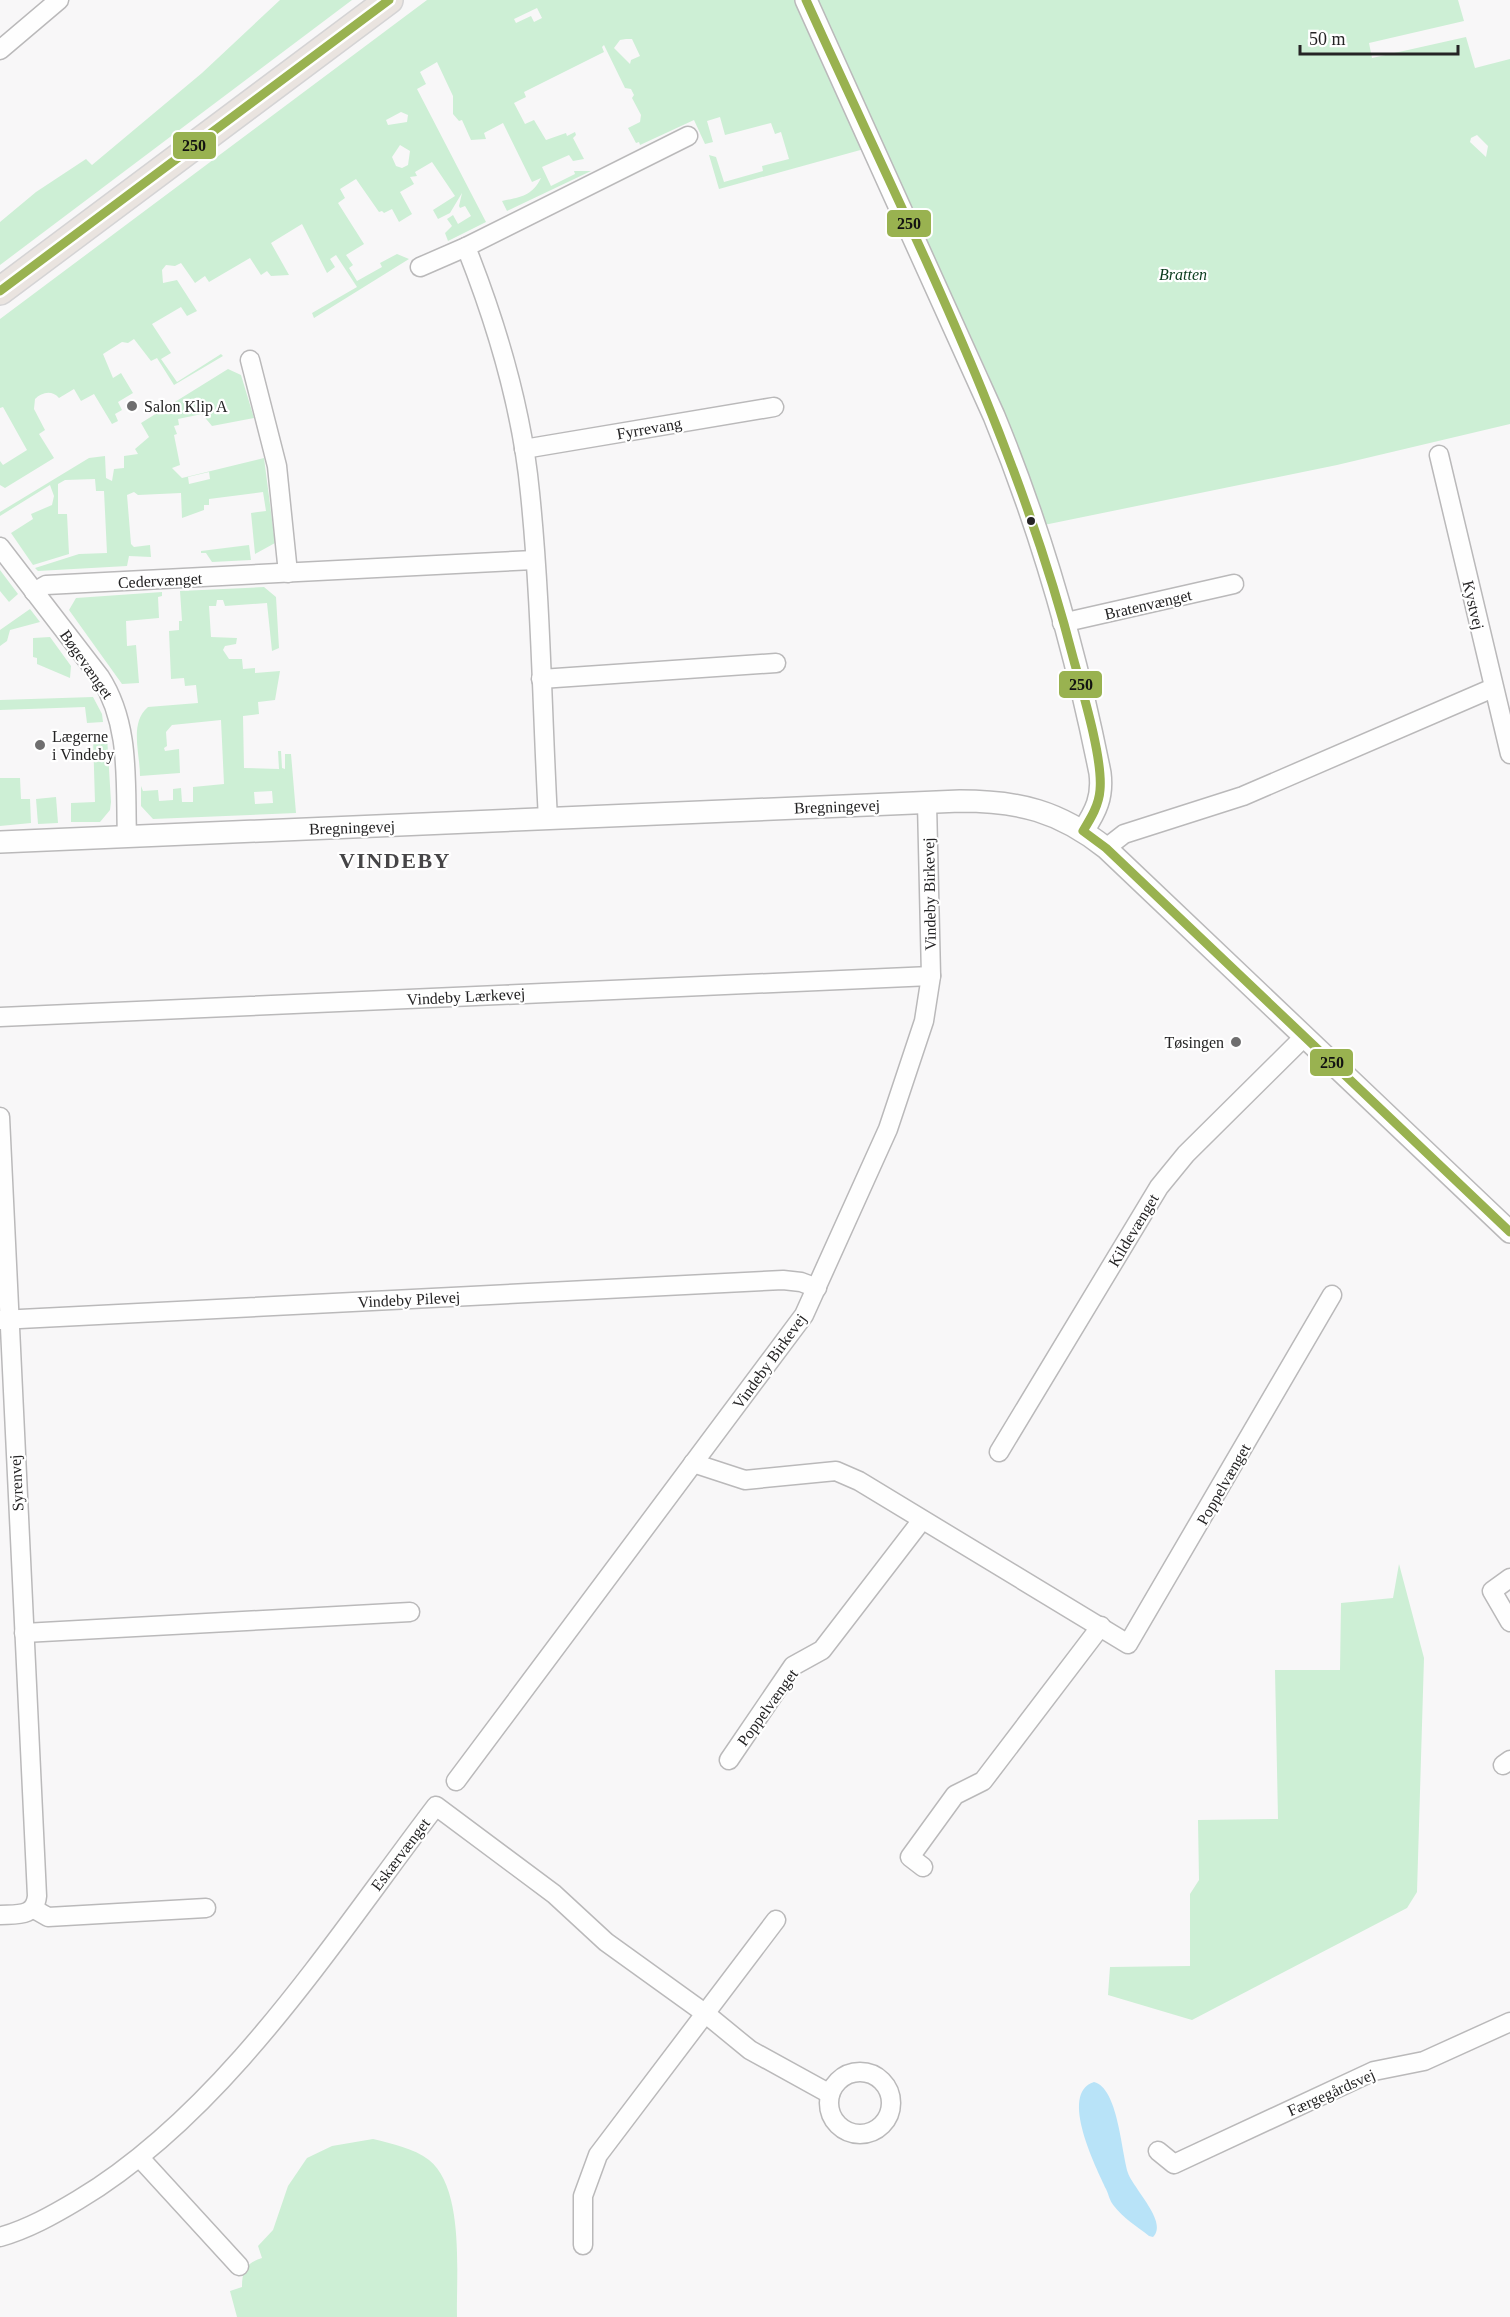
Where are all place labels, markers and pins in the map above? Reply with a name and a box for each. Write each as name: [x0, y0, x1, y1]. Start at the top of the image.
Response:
place label: Salon Klip A: [144, 398, 228, 416]
marker: Salon Klip A: [125, 399, 139, 413]
unlabelled marker: [1025, 515, 1037, 527]
place label: Lægerne i Vindeby: [52, 728, 114, 764]
marker: Lægerne i Vindeby: [33, 738, 47, 752]
place label: Tøsingen: [1164, 1034, 1224, 1052]
marker: Tøsingen: [1229, 1035, 1243, 1049]

